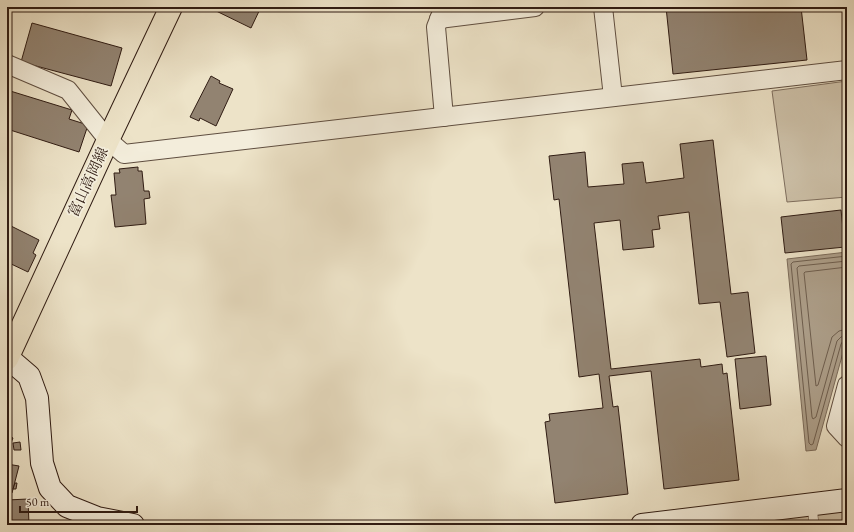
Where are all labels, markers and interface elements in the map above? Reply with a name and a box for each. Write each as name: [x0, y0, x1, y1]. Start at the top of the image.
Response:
street label: 富山高岡線: [63, 144, 112, 220]
scale bar: [20, 488, 137, 514]
text: 50 m: [26, 494, 50, 510]

